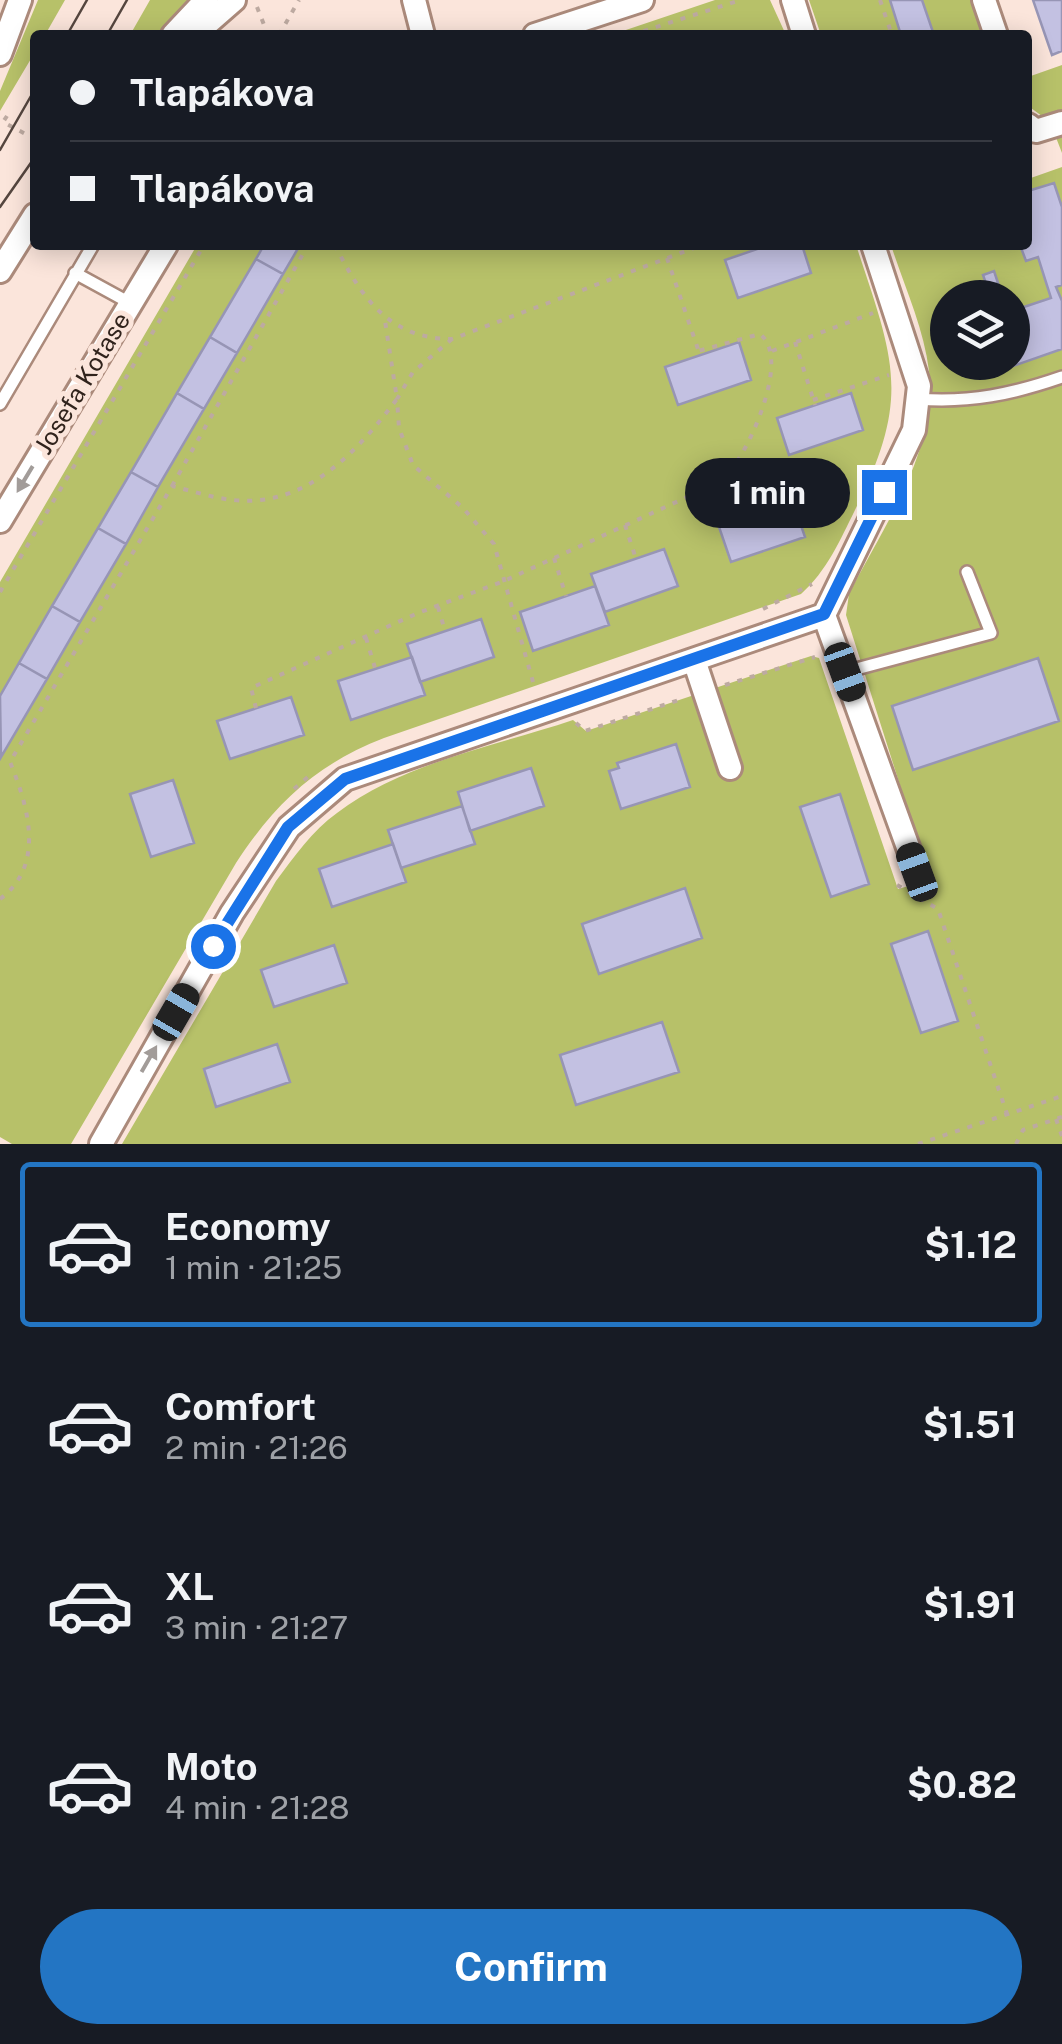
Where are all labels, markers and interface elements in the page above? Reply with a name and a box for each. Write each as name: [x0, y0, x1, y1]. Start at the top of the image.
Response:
text: Tlapákova: [130, 70, 315, 115]
text: Tlapákova: [130, 166, 315, 211]
map controls: [930, 280, 1030, 380]
button: layers: [930, 280, 1030, 380]
street label: Josefa Kotase: [28, 307, 136, 459]
callout: 1 min: [684, 457, 849, 527]
one-way arrow: [17, 465, 34, 493]
route end: [862, 470, 907, 515]
text: 1 min: [729, 474, 806, 511]
car: [821, 639, 869, 705]
car: [893, 839, 941, 905]
route start: [191, 924, 236, 969]
car: [148, 979, 204, 1045]
one-way arrow: [140, 1045, 157, 1074]
icon: car: [45, 1200, 135, 1290]
text: Economy: [165, 1204, 331, 1249]
text: $1.12: [924, 1222, 1017, 1267]
text: 1 min · 21:25: [165, 1249, 342, 1286]
icon: car: [45, 1380, 135, 1470]
text: Comfort: [165, 1384, 316, 1429]
text: $1.51: [923, 1402, 1017, 1447]
text: 2 min · 21:26: [165, 1429, 348, 1466]
icon: car: [45, 1560, 135, 1650]
text: XL: [165, 1564, 214, 1609]
text: $1.91: [923, 1582, 1017, 1627]
text: 3 min · 21:27: [165, 1609, 348, 1646]
icon: car: [45, 1740, 135, 1830]
text: Moto: [165, 1744, 258, 1789]
text: $0.82: [907, 1762, 1017, 1807]
text: 4 min · 21:28: [165, 1789, 350, 1826]
button: Confirm: [40, 1909, 1022, 2024]

